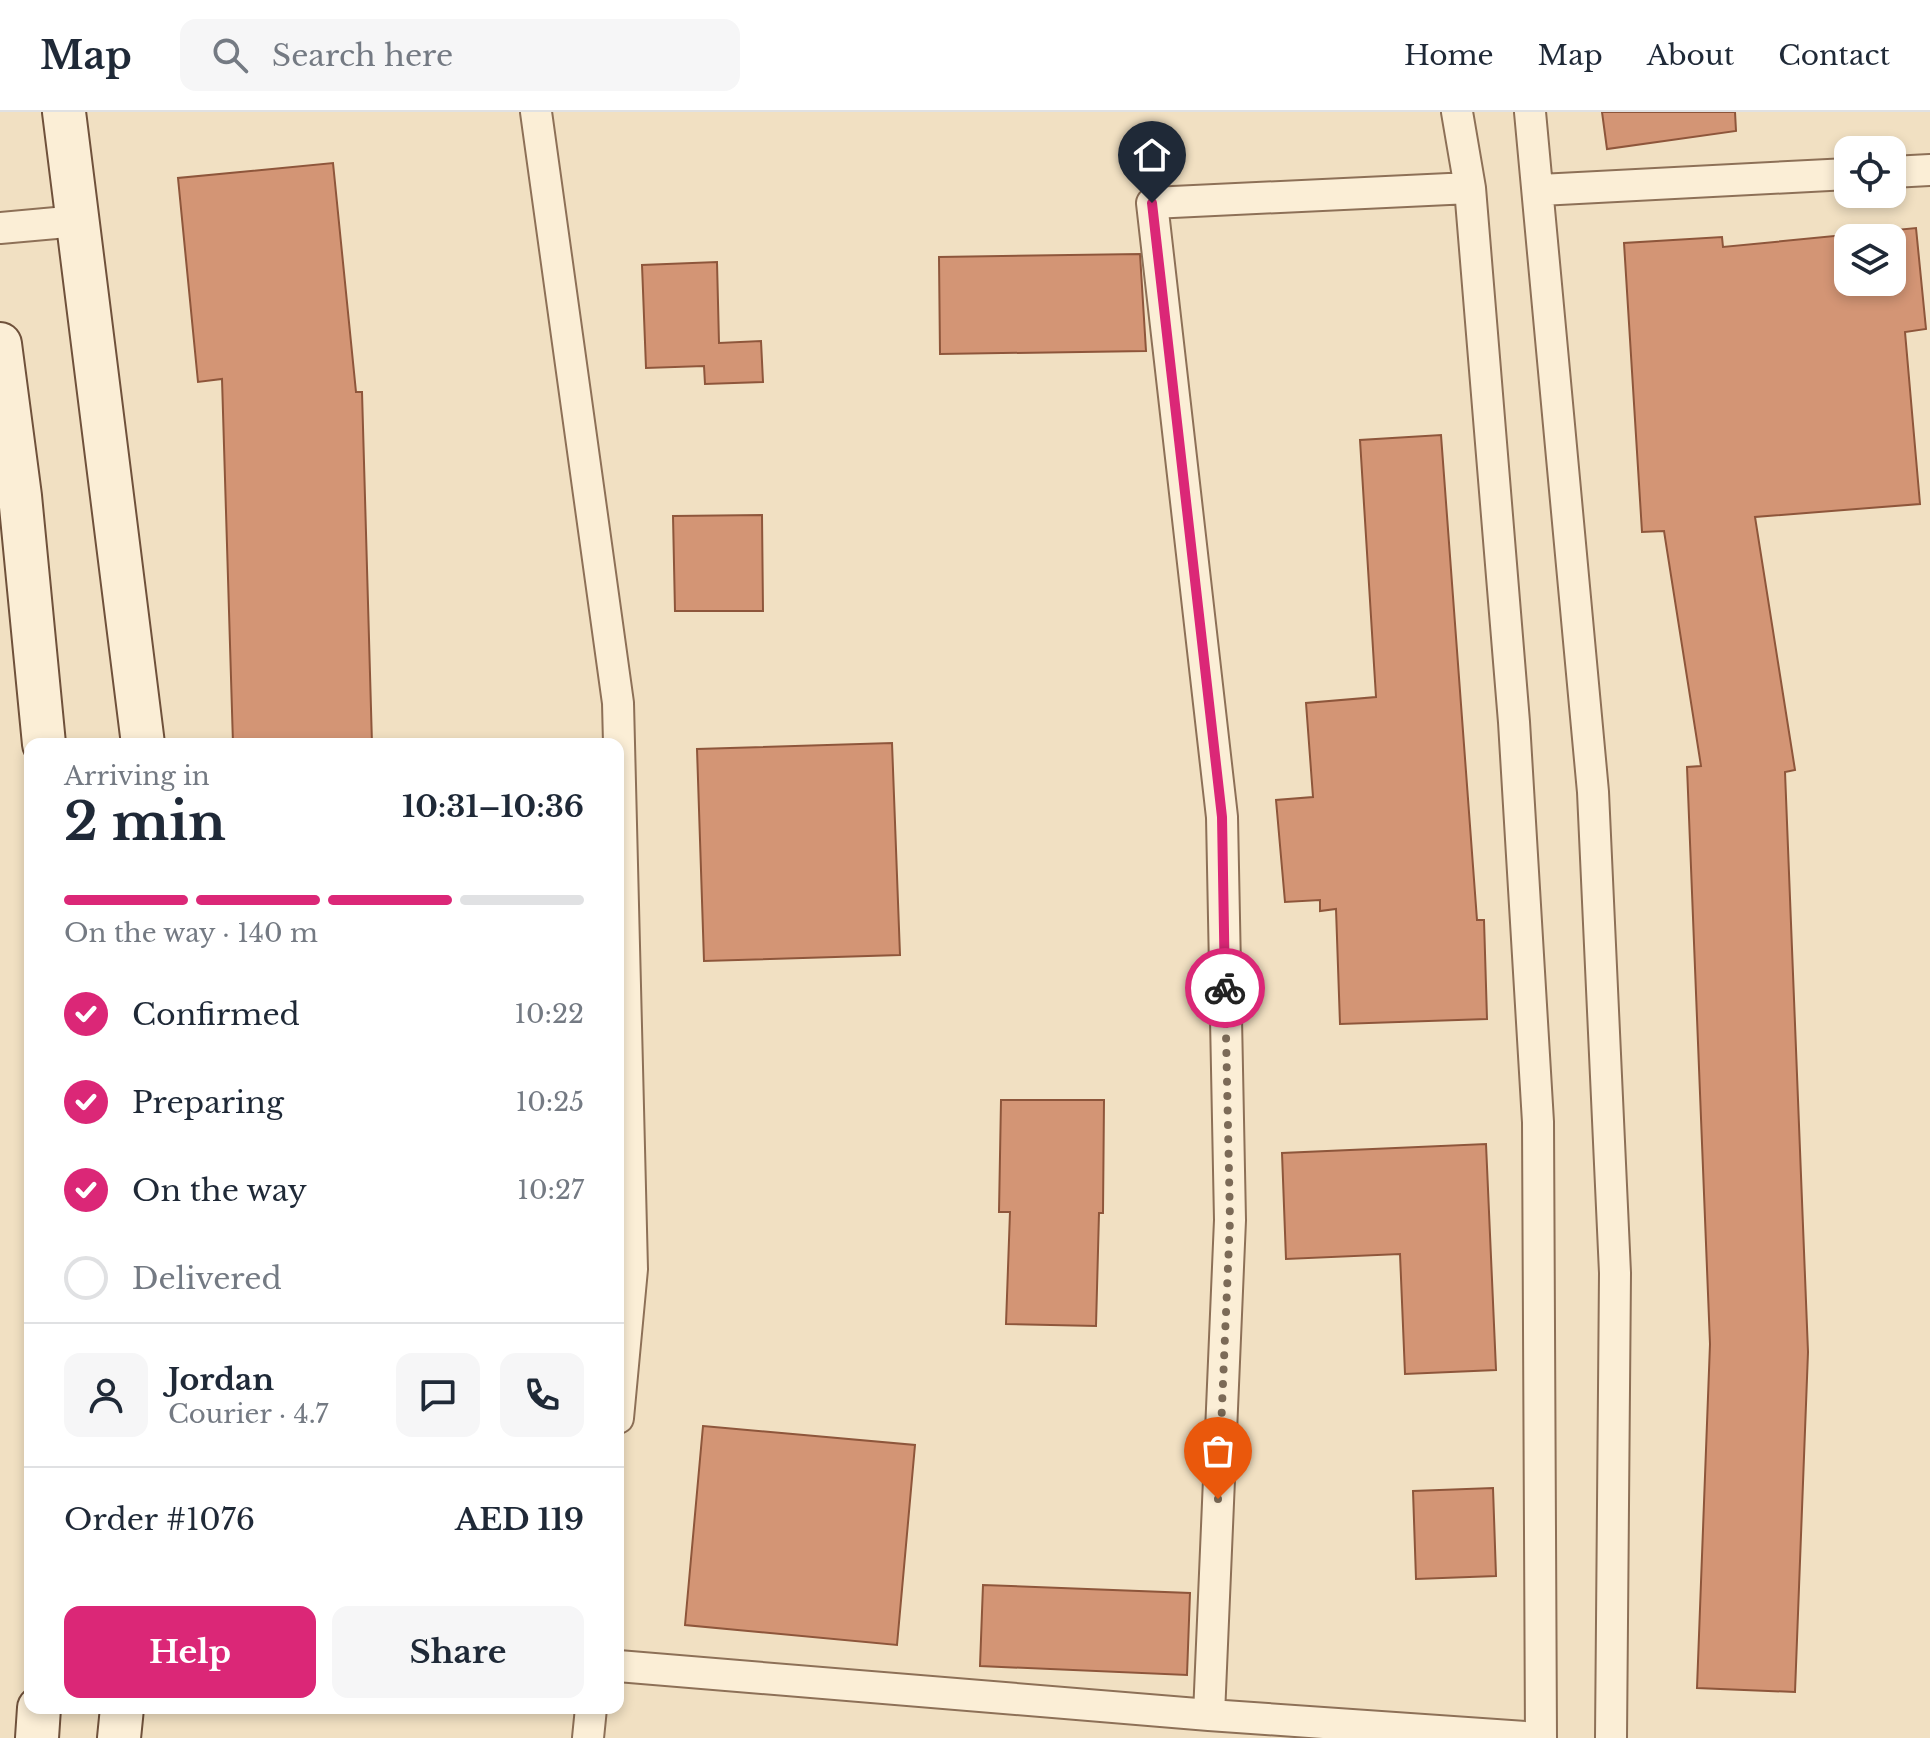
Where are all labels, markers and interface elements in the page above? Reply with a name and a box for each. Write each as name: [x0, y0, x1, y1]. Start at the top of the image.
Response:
search box: [180, 19, 740, 91]
text: Map: [40, 32, 132, 79]
icon: search: [208, 33, 252, 77]
text: Search here: [272, 37, 453, 74]
text: Home: [1404, 38, 1494, 73]
text: Map: [1538, 38, 1603, 73]
text: About: [1647, 38, 1734, 73]
text: Contact: [1778, 38, 1890, 73]
pin: [1118, 121, 1186, 203]
icon: home: [1130, 133, 1174, 177]
map controls: [1834, 136, 1906, 296]
button: locate: [1834, 136, 1906, 208]
button: layers: [1834, 224, 1906, 296]
text: Arriving in: [64, 760, 210, 792]
text: 10:31–10:36: [402, 788, 584, 825]
text: 2 min: [64, 790, 226, 854]
text: On the way · 140 m: [64, 917, 318, 949]
courier: [1185, 948, 1265, 1028]
icon: bike: [1203, 966, 1247, 1010]
icon: check: [64, 992, 108, 1036]
text: Confirmed: [132, 996, 300, 1033]
text: 10:22: [514, 998, 584, 1030]
icon: check: [64, 1080, 108, 1124]
text: Preparing: [132, 1084, 284, 1121]
text: 10:25: [516, 1086, 584, 1118]
icon: check: [64, 1168, 108, 1212]
text: On the way: [132, 1172, 307, 1209]
text: 10:27: [517, 1174, 584, 1206]
text: Delivered: [132, 1260, 282, 1297]
button: person: [64, 1353, 148, 1437]
button: chat: [396, 1353, 480, 1437]
button: phone: [500, 1353, 584, 1437]
text: Jordan: [168, 1361, 274, 1398]
text: Courier · 4.7: [168, 1398, 328, 1430]
pin: [1184, 1417, 1252, 1499]
icon: bag: [1196, 1429, 1240, 1473]
text: Order #1076: [64, 1501, 255, 1538]
text: AED 119: [455, 1501, 584, 1538]
button: Help: [64, 1606, 316, 1698]
button: Share: [332, 1606, 584, 1698]

